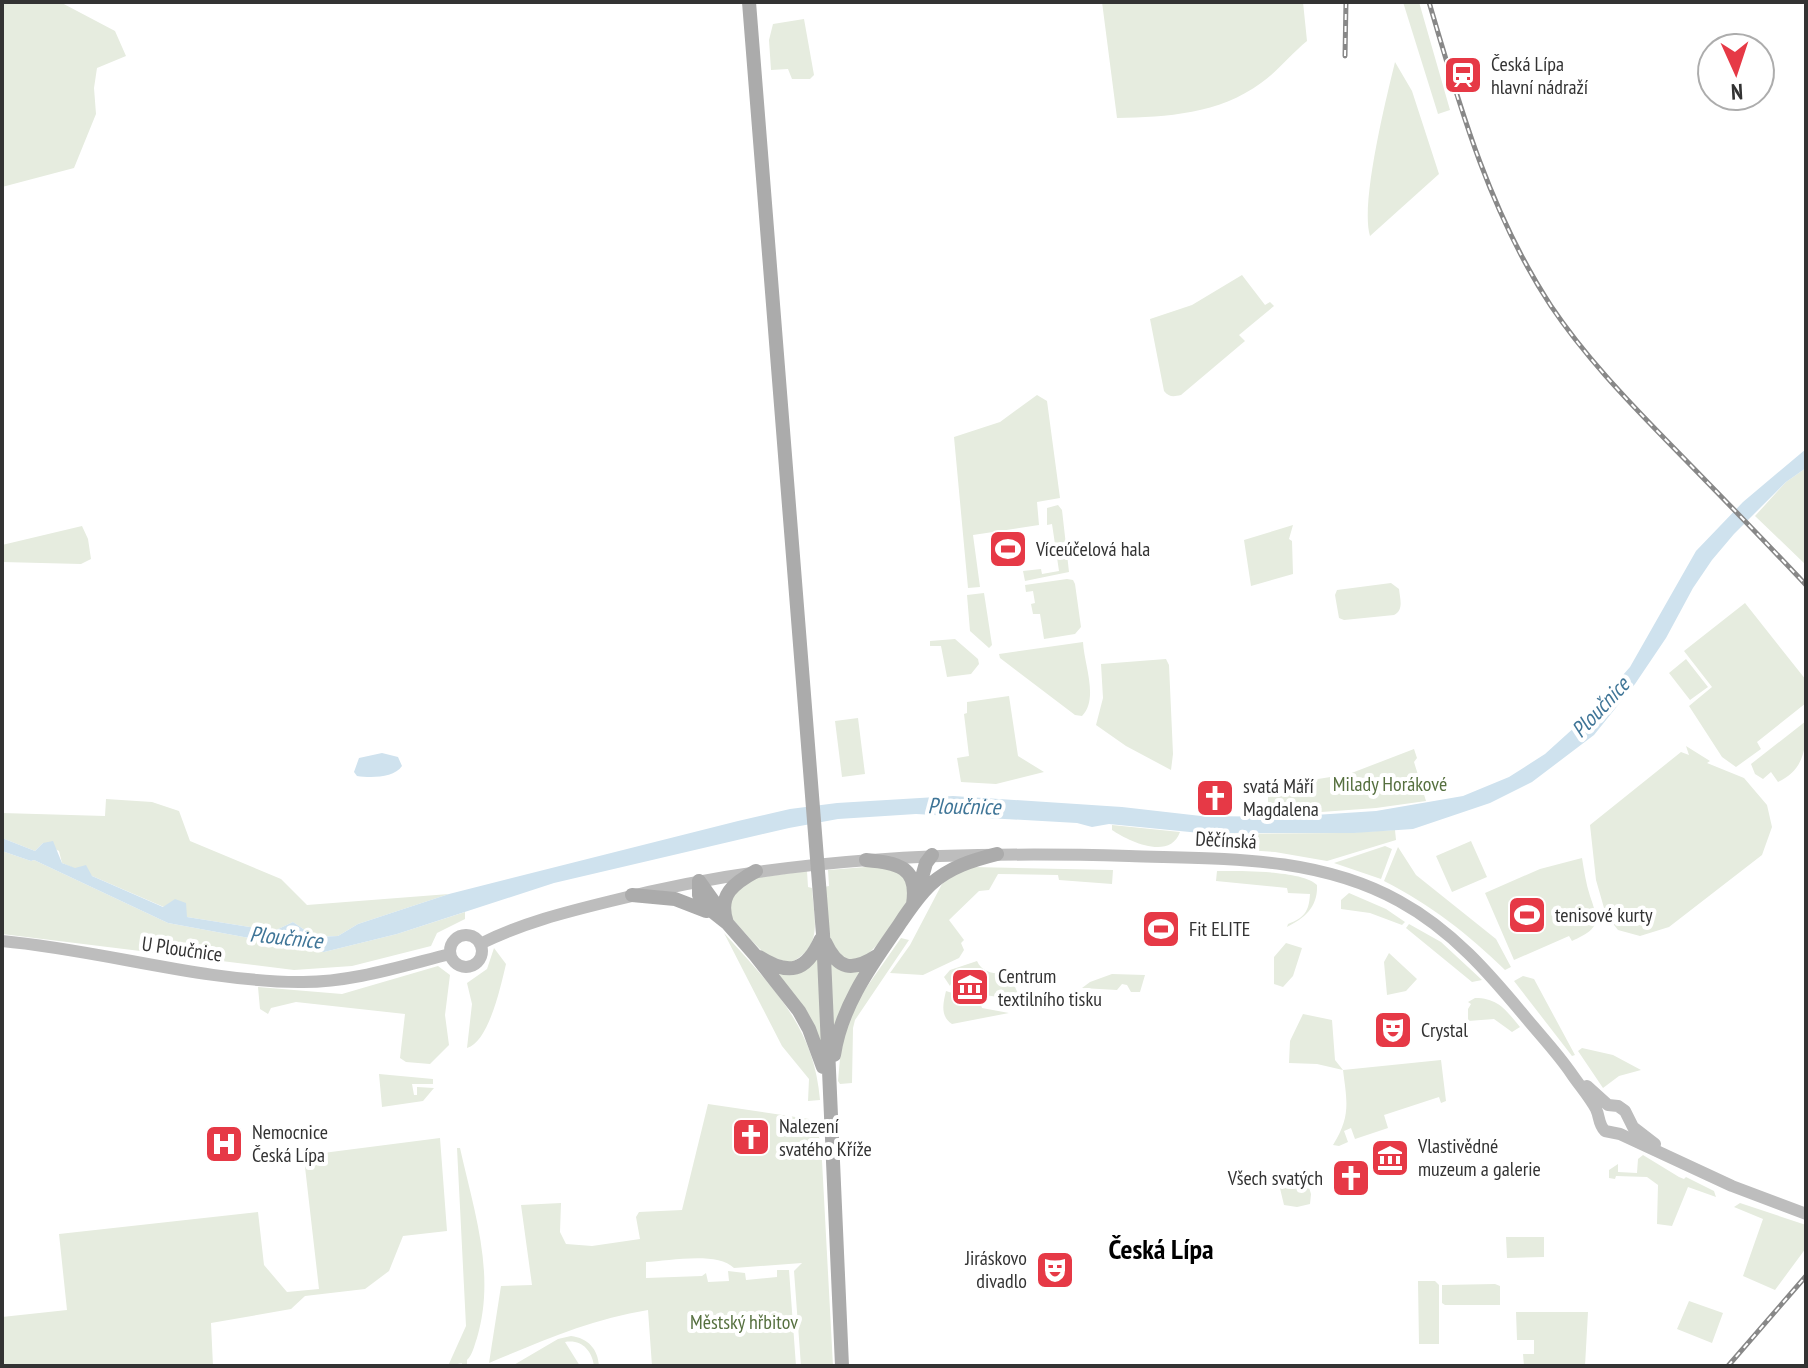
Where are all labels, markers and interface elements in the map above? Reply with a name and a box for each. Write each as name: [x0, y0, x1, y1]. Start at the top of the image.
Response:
north arrow: [1696, 32, 1776, 112]
place label: Česká Lípa hlavní nádraží: [1491, 51, 1589, 100]
station icon: Česká Lípa hlavní nádraží: [1442, 54, 1484, 96]
text: N: [1730, 78, 1744, 106]
sports icon: Víceúčelová hala: [987, 528, 1029, 570]
place label: Víceúčelová hala: [1035, 536, 1150, 562]
water label: Ploučnice: [1565, 669, 1636, 743]
park label: Milady Horákové: [1333, 771, 1447, 797]
place label: svatá Máří Magdalena: [1243, 773, 1319, 822]
church icon: svatá Máří Magdalena: [1194, 777, 1236, 819]
water label: Ploučnice: [927, 791, 1003, 821]
street label: Děčínská: [1195, 825, 1257, 855]
sports icon: tenisové kurty: [1506, 894, 1548, 936]
place label: tenisové kurty: [1555, 902, 1653, 928]
sports icon: Fit ELITE: [1140, 908, 1182, 950]
place label: Fit ELITE: [1189, 916, 1250, 942]
water label: Ploučnice: [248, 919, 326, 955]
street label: U Ploučnice: [140, 930, 224, 968]
place label: Centrum textilního tisku: [998, 963, 1102, 1012]
museum icon: Centrum textilního tisku: [949, 966, 991, 1008]
theatre icon: Crystal: [1372, 1009, 1414, 1051]
place label: Crystal: [1421, 1017, 1468, 1043]
place label: Nalezení svatého Kříže: [779, 1113, 872, 1162]
church icon: Nalezení svatého Kříže: [730, 1116, 772, 1158]
place label: Nemocnice Česká Lípa: [252, 1119, 328, 1168]
hospital icon: Nemocnice Česká Lípa: [203, 1123, 245, 1165]
place label: Vlastivědné muzeum a galerie: [1417, 1133, 1541, 1182]
museum icon: Vlastivědné muzeum a galerie: [1369, 1137, 1411, 1179]
church icon: Všech svatých: [1330, 1157, 1372, 1199]
place label: Všech svatých: [1227, 1165, 1323, 1191]
district label: Česká Lípa: [1108, 1230, 1214, 1267]
place label: Jiráskovo divadlo: [964, 1245, 1027, 1294]
theatre icon: Jiráskovo divadlo: [1034, 1249, 1076, 1291]
park label: Městský hřbitov: [690, 1309, 798, 1335]

